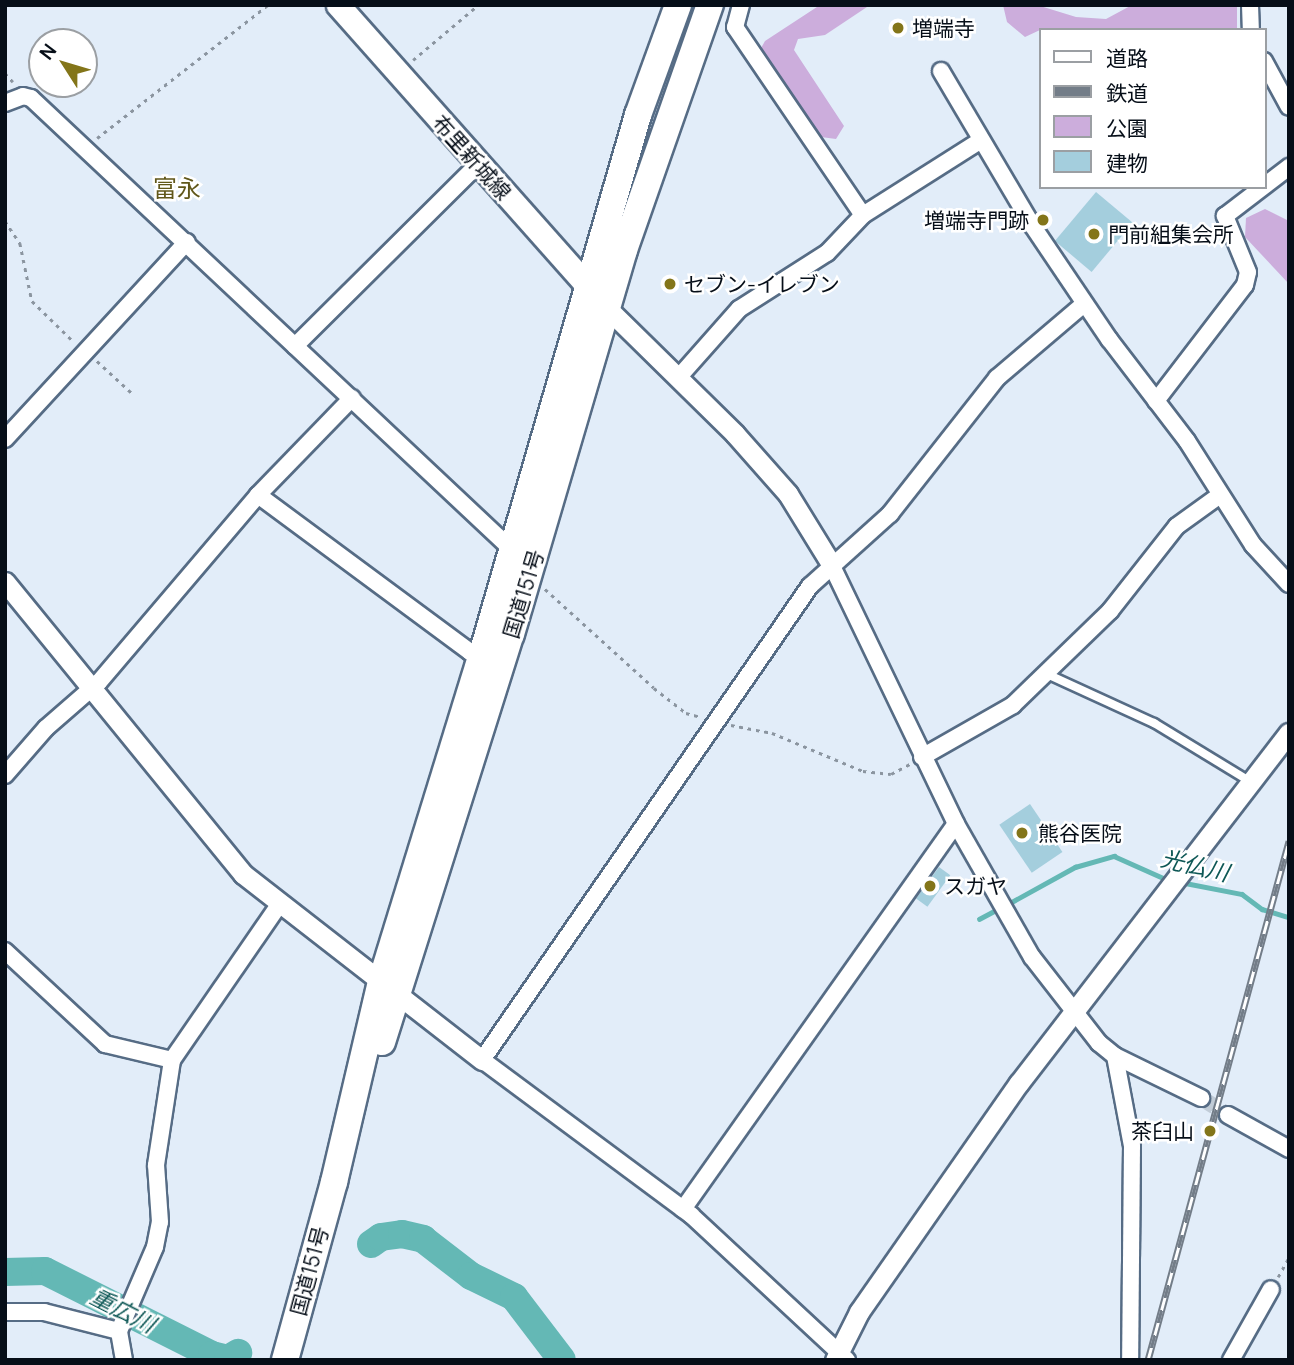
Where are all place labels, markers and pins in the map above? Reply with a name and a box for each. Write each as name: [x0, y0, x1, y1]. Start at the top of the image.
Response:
place label: 増端寺: [912, 15, 975, 41]
marker: 増端寺: [890, 20, 906, 36]
place label: 増端寺門跡: [924, 207, 1029, 233]
marker: 増端寺門跡: [1035, 212, 1051, 228]
place label: 門前組集会所: [1108, 221, 1234, 247]
marker: 門前組集会所: [1086, 226, 1102, 242]
place label: セブン-イレブン: [684, 271, 840, 297]
marker: セブン-イレブン: [662, 276, 678, 292]
place label: 熊谷医院: [1038, 820, 1122, 846]
marker: 熊谷医院: [1012, 823, 1032, 843]
place label: スガヤ: [944, 873, 1007, 899]
marker: スガヤ: [922, 878, 938, 894]
place label: 茶臼山: [1131, 1118, 1194, 1144]
marker: 茶臼山: [1200, 1121, 1220, 1141]

